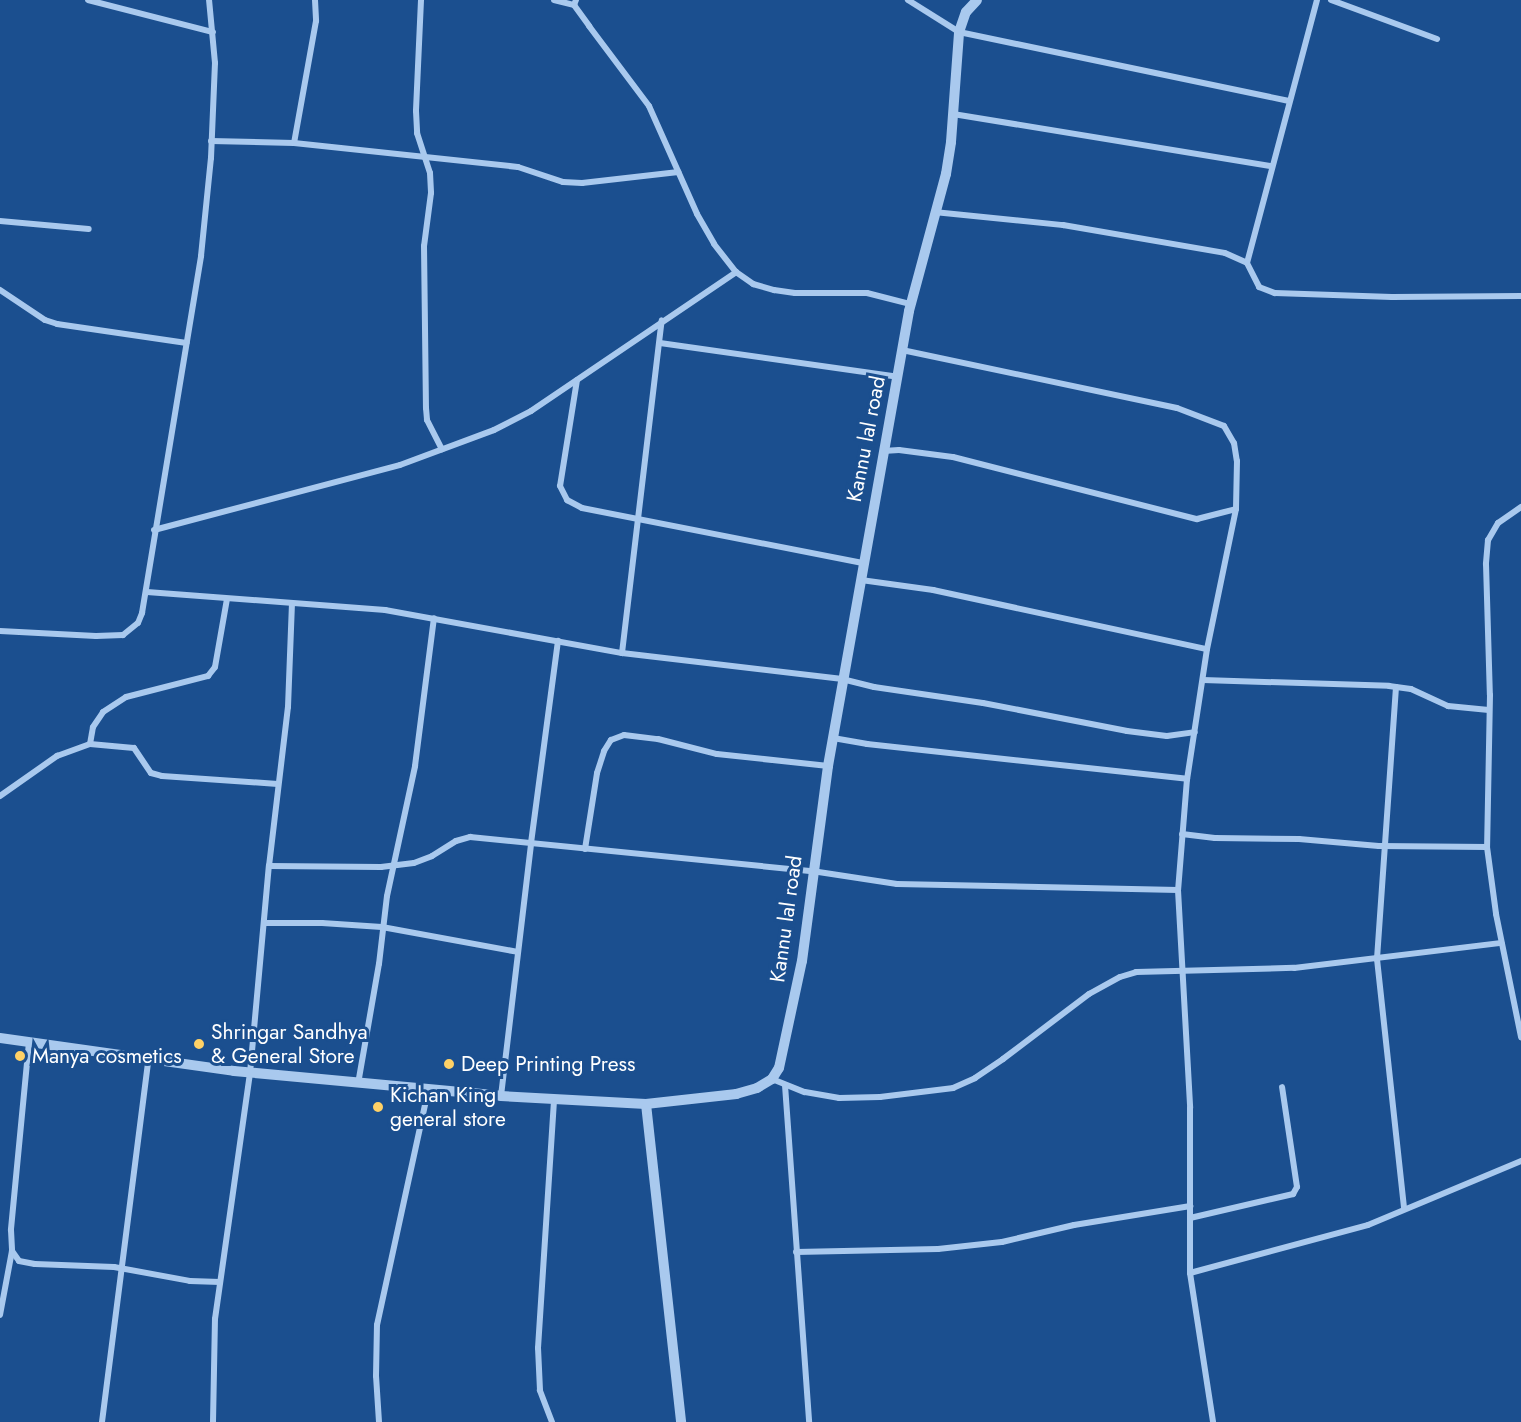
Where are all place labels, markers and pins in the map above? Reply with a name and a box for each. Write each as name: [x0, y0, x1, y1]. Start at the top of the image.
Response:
place label: Shringar Sandhya & General Store: [211, 1019, 368, 1069]
marker: Shringar Sandhya & General Store: [192, 1037, 206, 1051]
place label: Manya cosmetics: [32, 1043, 182, 1069]
marker: Manya cosmetics: [13, 1049, 27, 1063]
place label: Deep Printing Press: [461, 1051, 635, 1077]
marker: Deep Printing Press: [442, 1057, 456, 1071]
place label: Kichan King general store: [390, 1082, 506, 1132]
marker: Kichan King general store: [371, 1100, 385, 1114]

